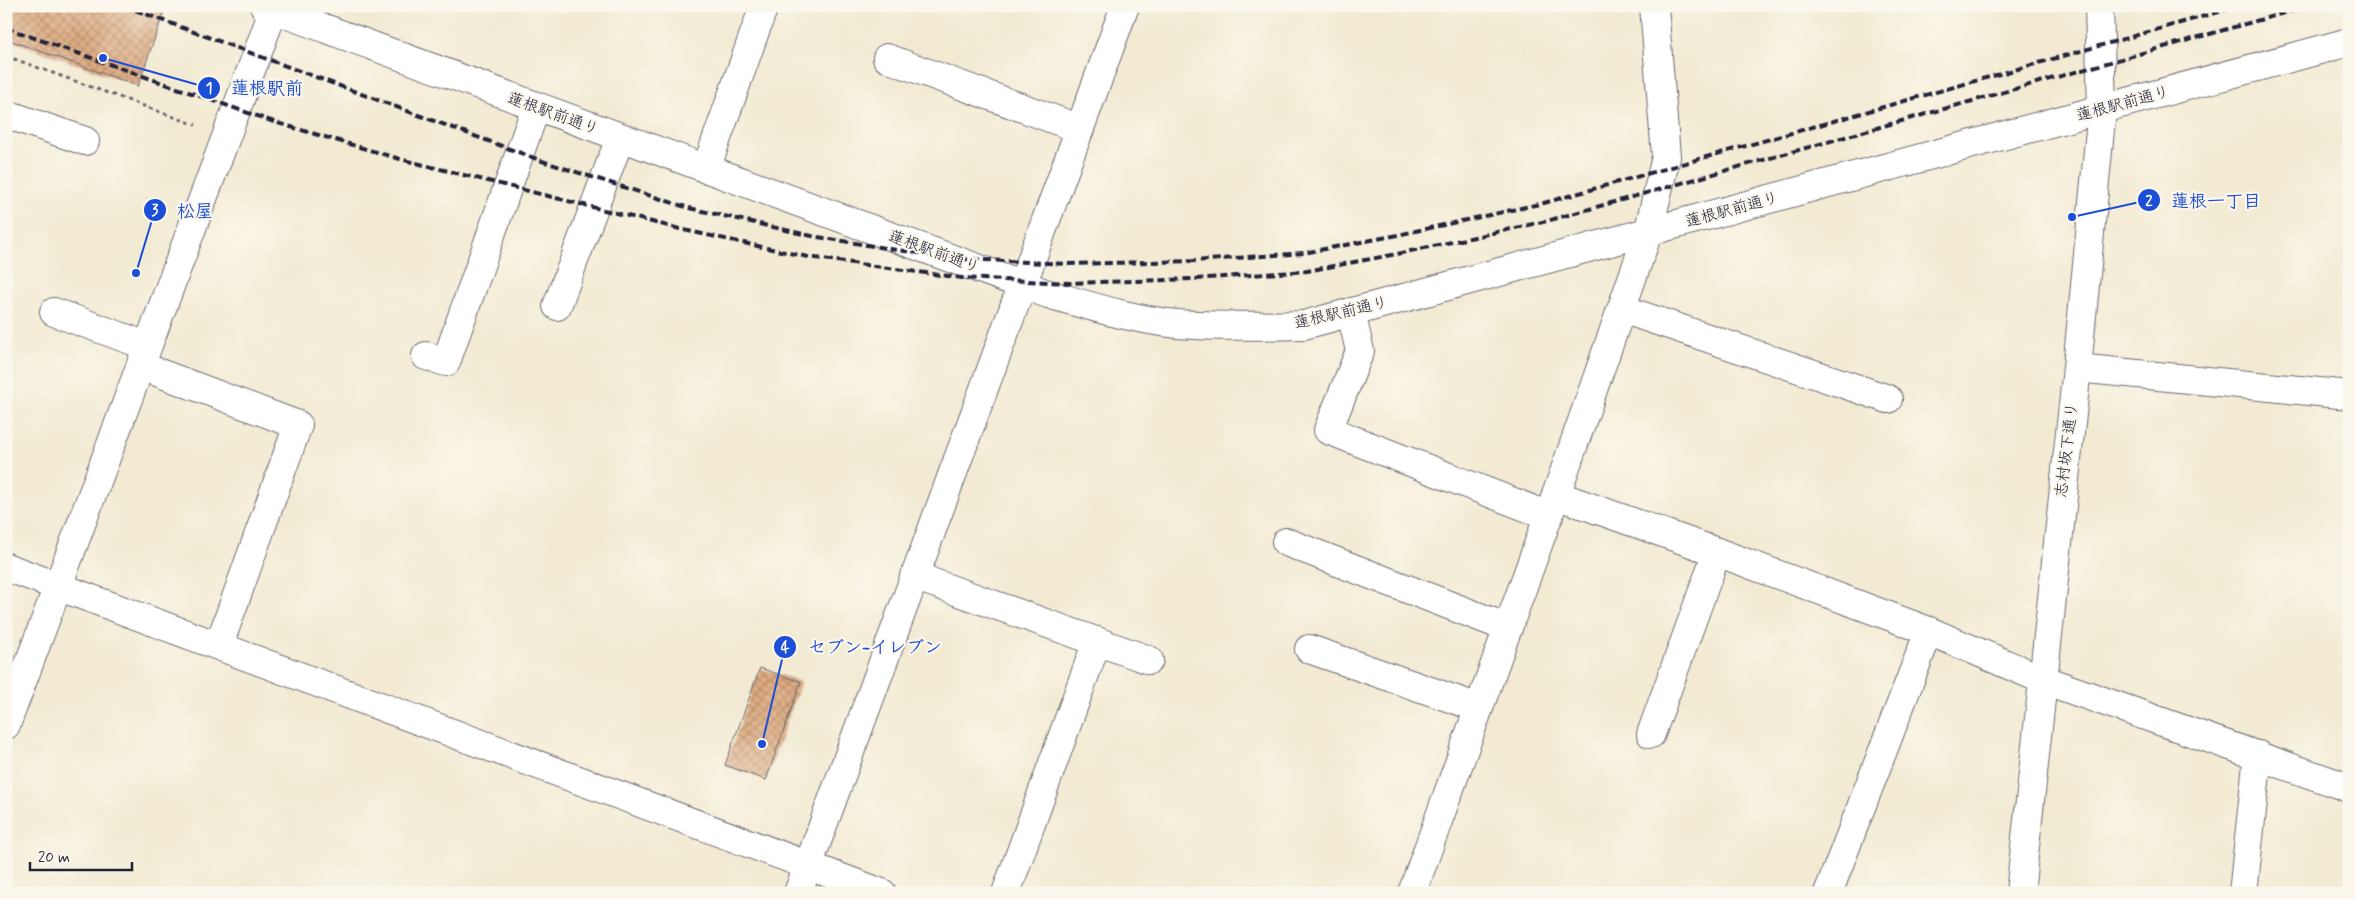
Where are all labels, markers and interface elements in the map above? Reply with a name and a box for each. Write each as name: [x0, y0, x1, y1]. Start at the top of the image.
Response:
callout: 蓮根駅前: [196, 71, 313, 104]
text: 蓮根駅前: [231, 77, 303, 101]
text: 1: [206, 79, 212, 99]
street label: 蓮根駅前通り: [2074, 81, 2172, 127]
street label: 蓮根駅前通り: [504, 88, 602, 140]
callout: 蓮根一丁目: [2136, 184, 2271, 217]
street label: 蓮根駅前通り: [1683, 187, 1781, 233]
text: 蓮根一丁目: [2171, 190, 2261, 214]
text: 2: [2145, 192, 2153, 212]
callout: 松屋: [142, 194, 223, 227]
text: 松屋: [177, 200, 213, 224]
text: 3: [152, 201, 159, 221]
street label: 蓮根駅前通り: [885, 226, 983, 278]
street label: 蓮根駅前通り: [1292, 292, 1390, 334]
street label: 志村坂下通り: [2051, 401, 2083, 499]
callout: セブン-イレブン: [773, 630, 952, 663]
text: セブン-イレブン: [808, 636, 942, 660]
text: 4: [781, 638, 790, 658]
scale bar: [30, 839, 132, 871]
text: 20 m: [38, 848, 70, 868]

